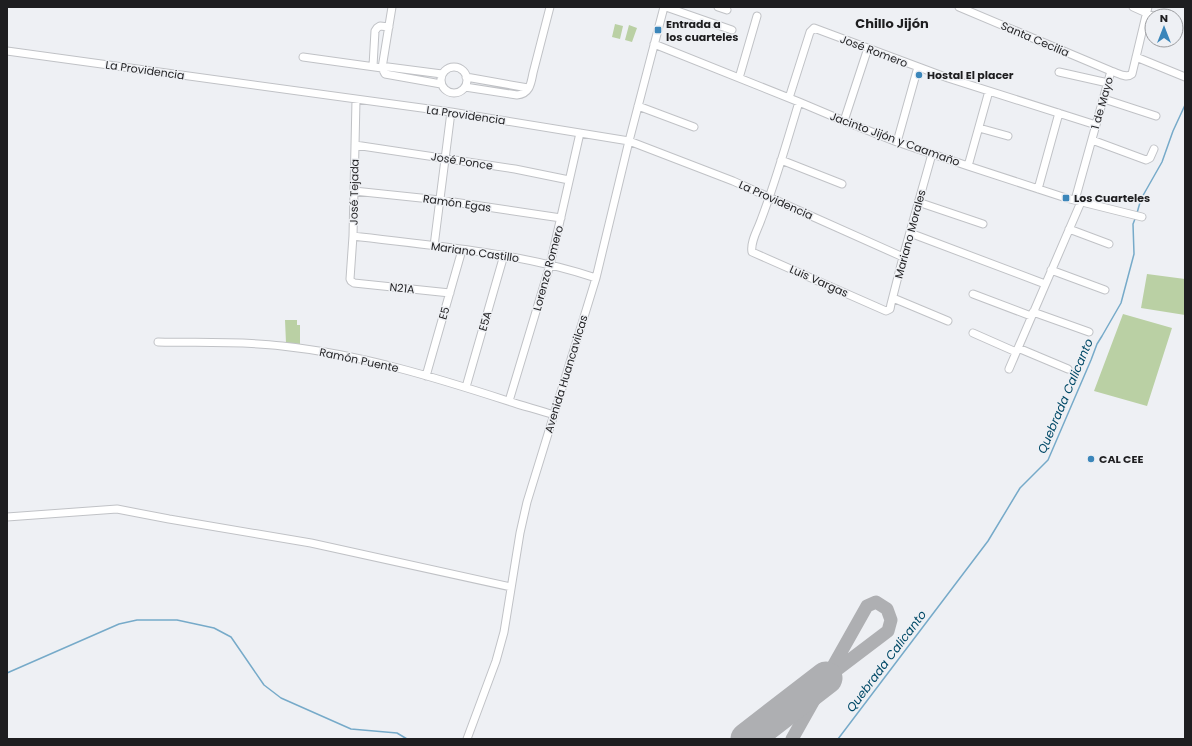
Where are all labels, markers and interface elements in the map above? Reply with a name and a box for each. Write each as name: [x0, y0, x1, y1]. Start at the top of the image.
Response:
north arrow: [1144, 8, 1184, 48]
text: N: [1160, 10, 1168, 26]
district label: Chillo Jijón: [855, 14, 929, 33]
place label: Entrada a los cuarteles: [666, 16, 738, 45]
street label: Santa Cecilia: [998, 17, 1072, 61]
marker: Entrada a los cuarteles: [653, 25, 663, 35]
street label: José Romero: [838, 31, 910, 71]
street label: La Providencia: [104, 57, 186, 83]
place label: Hostal El placer: [927, 67, 1014, 83]
marker: Hostal El placer: [914, 70, 924, 80]
street label: 1 de Mayo: [1087, 75, 1117, 131]
street label: La Providencia: [425, 102, 507, 128]
street label: Jacinto Jijón y Caamaño: [828, 108, 962, 170]
street label: José Ponce: [430, 148, 494, 174]
street label: José Tejada: [345, 159, 363, 225]
street label: La Providencia: [736, 176, 816, 224]
street label: Mariano Morales: [890, 188, 930, 280]
street label: Ramón Egas: [422, 190, 492, 216]
place label: Los Cuarteles: [1074, 190, 1150, 206]
marker: Los Cuarteles: [1061, 193, 1071, 203]
street label: Lorenzo Romero: [529, 224, 567, 312]
street label: Mariano Castillo: [430, 238, 520, 266]
street label: Luis Vargas: [787, 261, 851, 301]
street label: N21A: [389, 279, 416, 297]
street label: E5: [435, 305, 453, 321]
street label: E5A: [475, 309, 496, 333]
street label: Avenida Huancavilcas: [540, 313, 592, 435]
water label: Quebrada Calicanto: [1033, 336, 1097, 456]
street label: Ramón Puente: [318, 344, 400, 376]
place label: CAL CEE: [1099, 451, 1143, 467]
marker: CAL CEE: [1086, 454, 1096, 464]
water label: Quebrada Calicanto: [842, 606, 930, 715]

